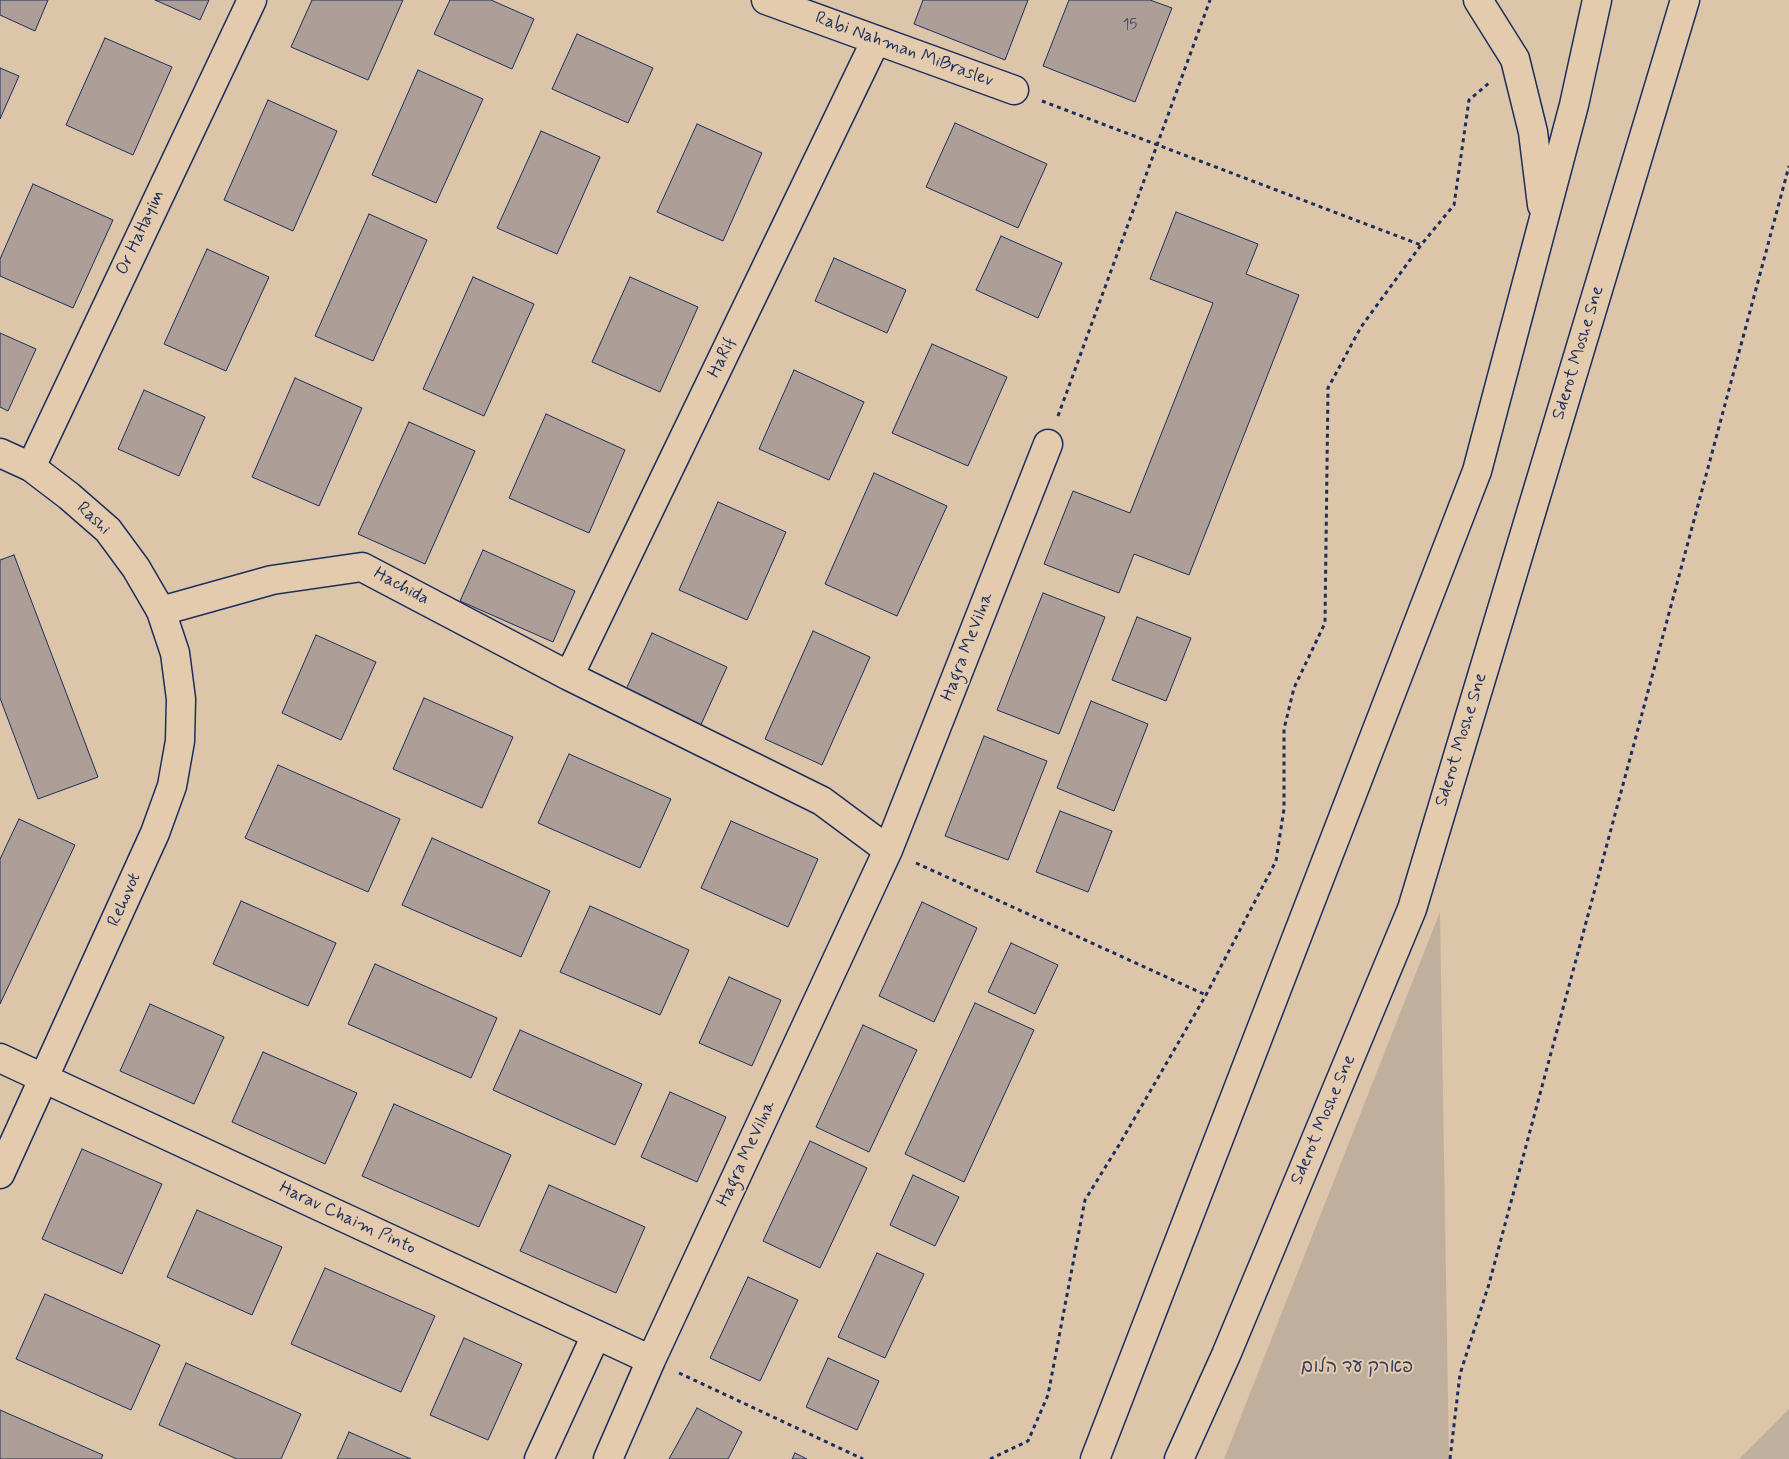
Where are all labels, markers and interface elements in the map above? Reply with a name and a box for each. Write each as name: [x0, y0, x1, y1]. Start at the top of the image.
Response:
street label: Rabi Nahman MiBraslev: [812, 8, 996, 92]
house number: 15: [1123, 17, 1137, 35]
street label: Or HaHayim: [112, 187, 170, 279]
street label: Sderot Moshe Sne: [1548, 283, 1610, 423]
street label: HaRif: [704, 334, 742, 382]
street label: Rashi: [71, 498, 115, 540]
street label: Hachida: [370, 563, 432, 611]
street label: Hagra MeVilna: [937, 590, 999, 704]
street label: Sderot Moshe Sne: [1431, 670, 1493, 810]
street label: Rehovot: [104, 870, 146, 930]
street label: Sderot Moshe Sne: [1287, 1052, 1361, 1188]
street label: Hagra MeVilna: [713, 1097, 781, 1211]
street label: Harav Chaim Pinto: [275, 1178, 419, 1260]
park label: פארק עד הלום: [1301, 1357, 1413, 1379]

